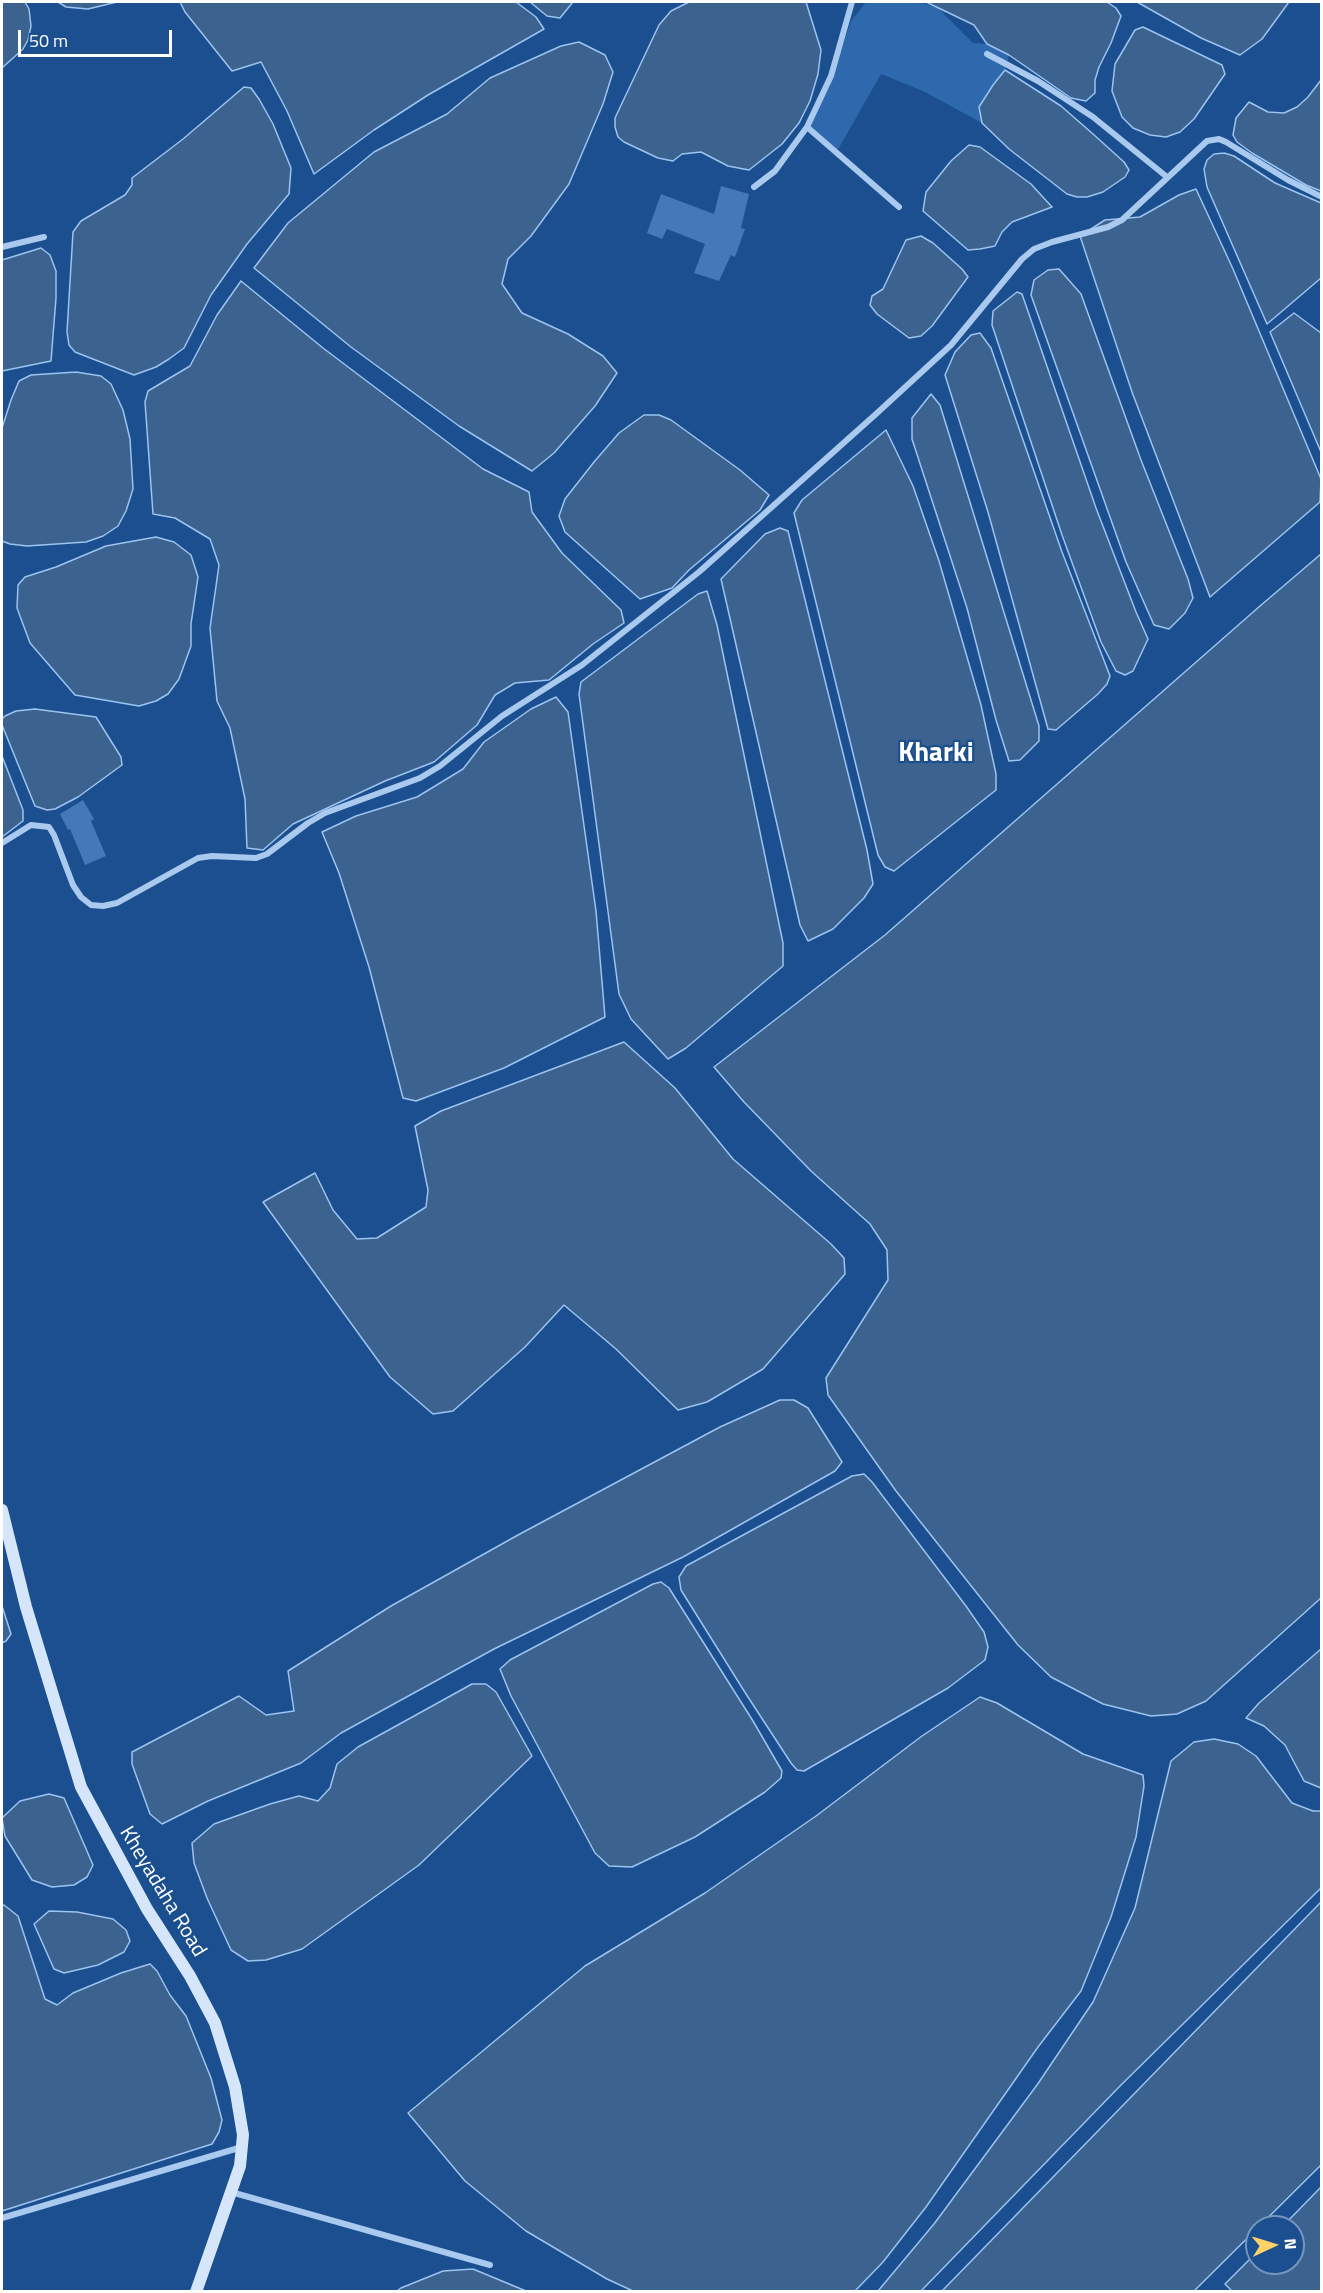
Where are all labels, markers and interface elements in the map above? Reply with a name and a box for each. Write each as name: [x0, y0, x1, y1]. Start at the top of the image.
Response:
scale bar: [21, 18, 176, 56]
text: 50 m: [29, 27, 68, 54]
district label: Kharki: [898, 738, 974, 770]
street label: Kheyadaha Road: [113, 1822, 211, 1962]
north arrow: [1245, 2215, 1305, 2275]
text: N: [1279, 2238, 1303, 2250]

